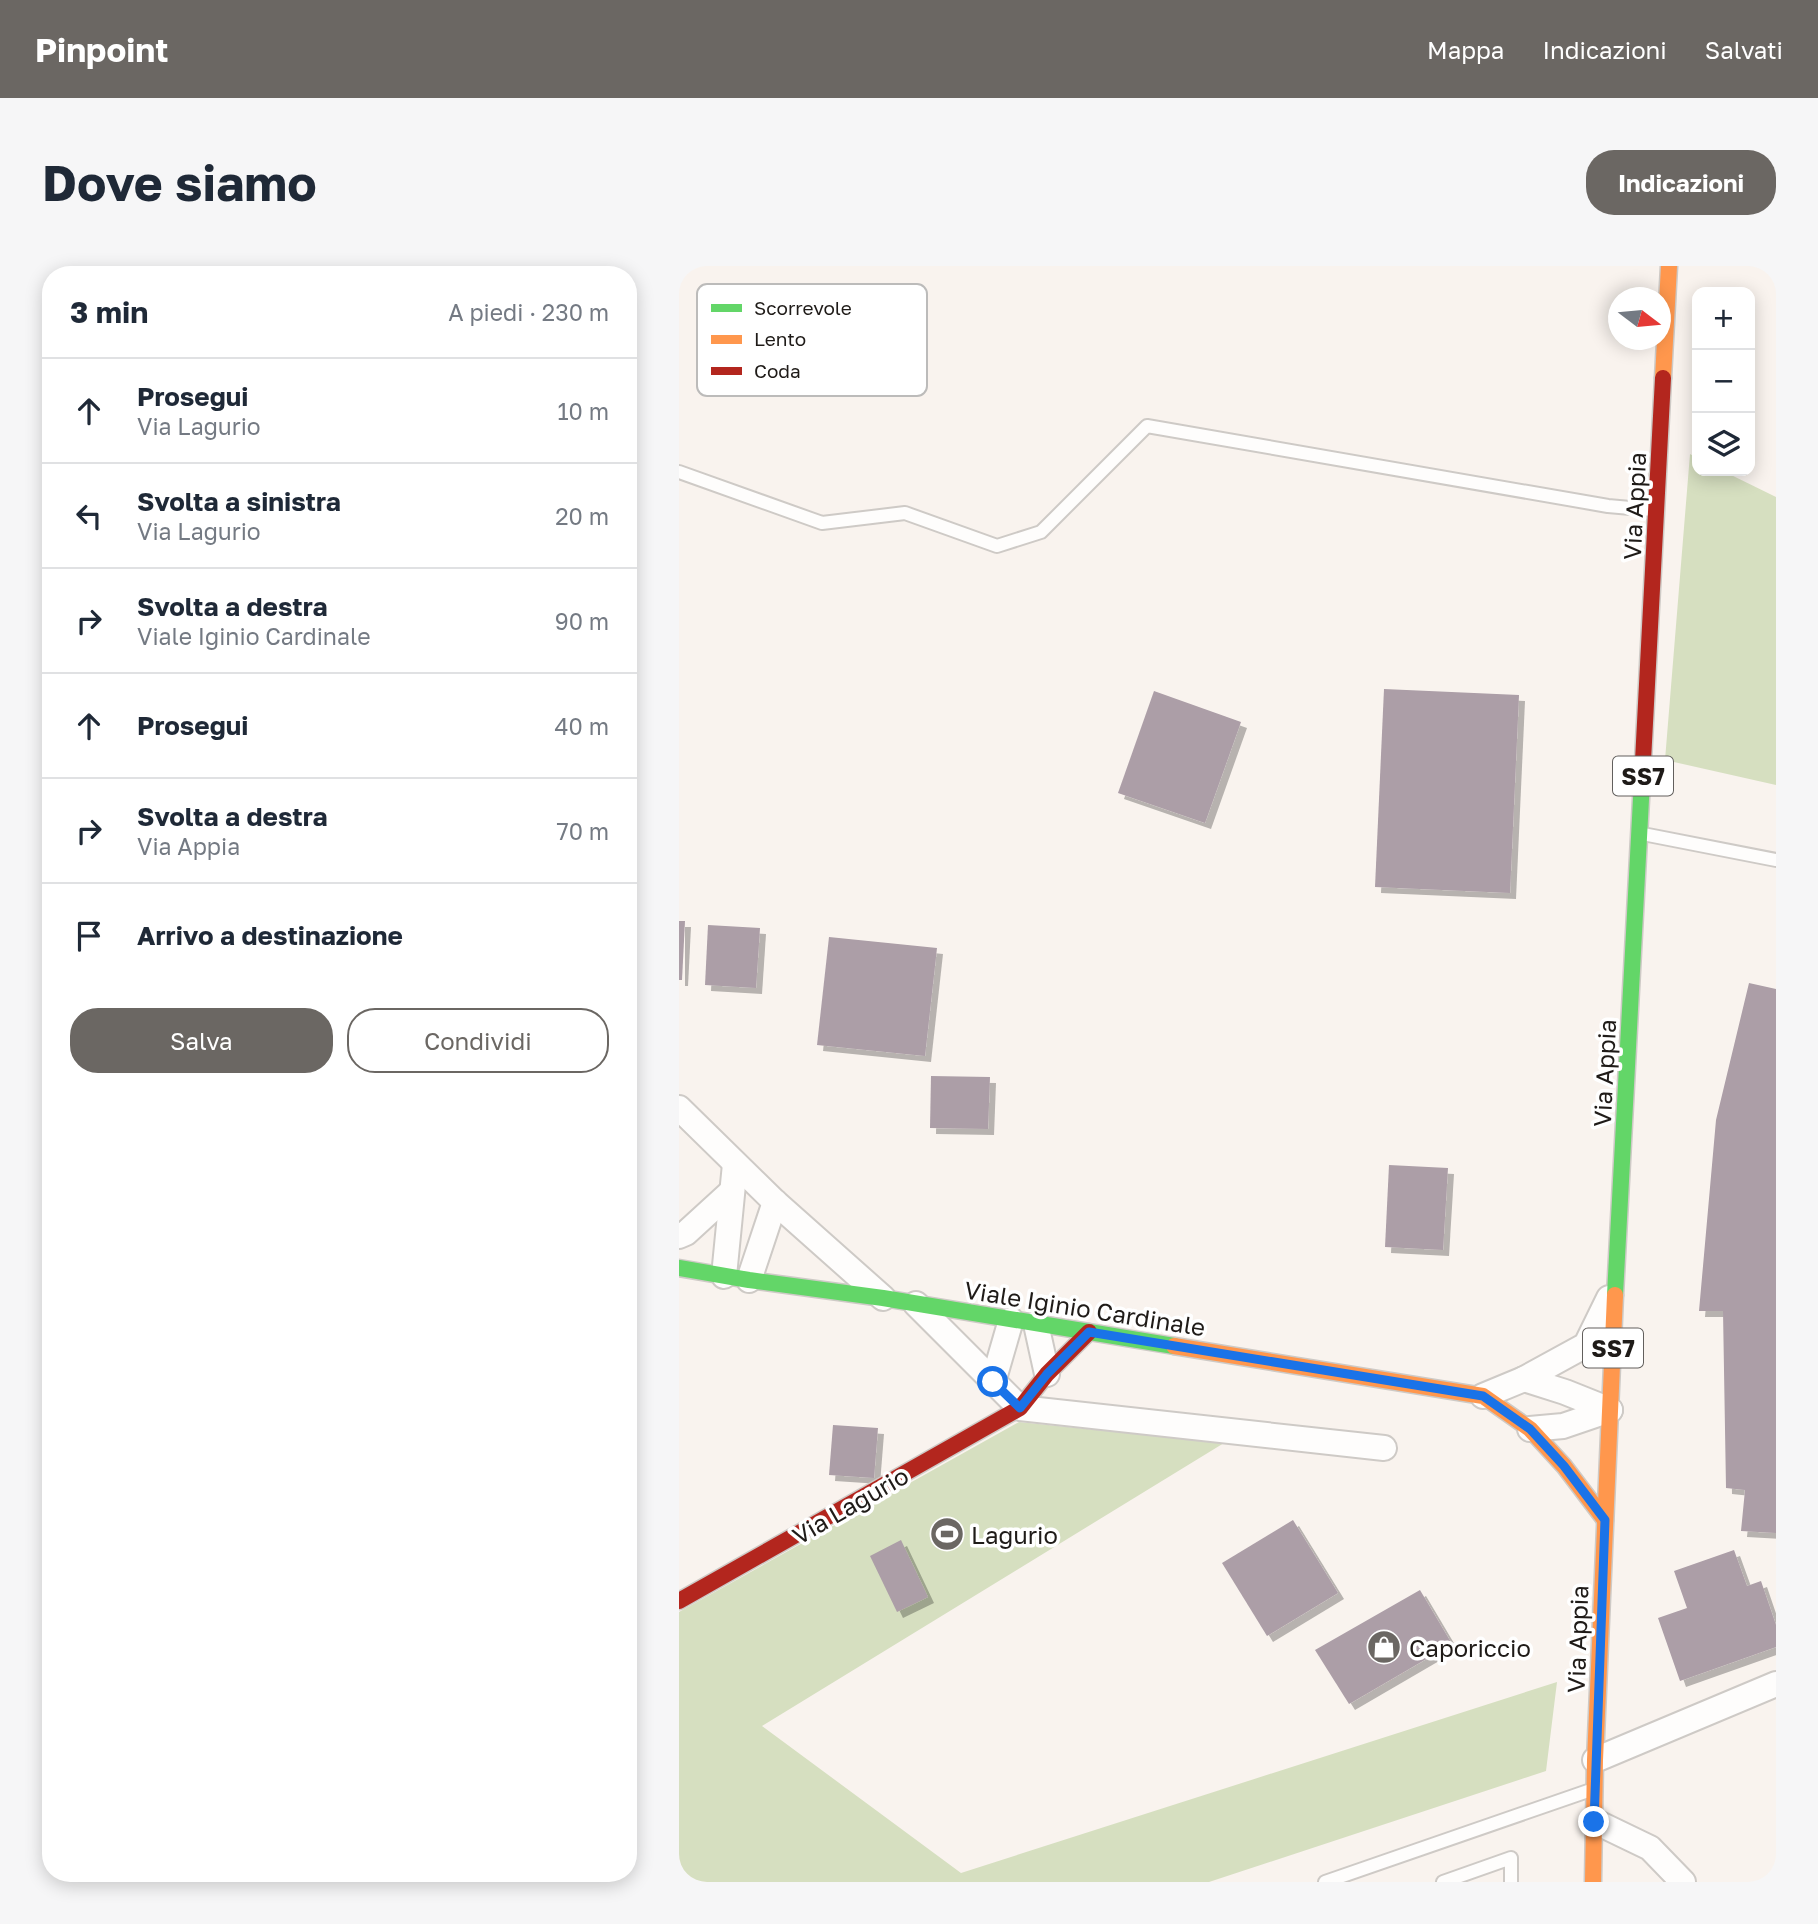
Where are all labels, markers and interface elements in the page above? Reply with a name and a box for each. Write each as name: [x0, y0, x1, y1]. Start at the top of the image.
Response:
text: Pinpoint: [35, 30, 168, 69]
text: Mappa: [1427, 35, 1504, 64]
text: Indicazioni: [1542, 35, 1667, 64]
text: Salvati: [1705, 35, 1783, 64]
button: Indicazioni: [1586, 150, 1776, 215]
text: Dove siamo: [42, 153, 317, 212]
legend: [697, 284, 927, 396]
north arrow: [1608, 287, 1671, 350]
map controls: [1692, 287, 1755, 476]
button: +: [1692, 287, 1755, 350]
text: 3 min: [70, 294, 148, 330]
text: Scorrevole: [754, 296, 852, 319]
text: A piedi · 230 m: [448, 298, 609, 326]
text: Lento: [754, 327, 806, 350]
button: −: [1692, 350, 1755, 413]
text: Coda: [754, 359, 801, 382]
text: Prosegui: [137, 381, 248, 412]
icon: ahead: [70, 392, 108, 430]
text: 10 m: [557, 397, 609, 425]
text: Via Lagurio: [137, 412, 261, 440]
button: layers: [1692, 413, 1755, 476]
street label: Via Appia: [1617, 451, 1651, 561]
text: Svolta a sinistra: [137, 486, 341, 517]
icon: left: [70, 497, 108, 535]
text: 20 m: [555, 502, 609, 530]
text: Via Lagurio: [137, 517, 261, 545]
text: Svolta a destra: [137, 591, 328, 622]
icon: right: [70, 602, 108, 640]
text: 90 m: [555, 607, 609, 635]
text: Viale Iginio Cardinale: [137, 622, 370, 650]
icon: ahead: [70, 707, 108, 745]
text: Prosegui: [137, 710, 248, 741]
text: 40 m: [555, 712, 609, 740]
road number: SS7: [1613, 756, 1673, 796]
text: Svolta a destra: [137, 801, 328, 832]
icon: right: [70, 812, 108, 850]
text: 70 m: [556, 817, 609, 845]
text: Via Appia: [137, 832, 240, 860]
icon: arrive: [70, 917, 108, 955]
text: Arrivo a destinazione: [137, 920, 403, 951]
button: Salva: [70, 1008, 333, 1073]
button: Condividi: [347, 1008, 609, 1073]
street label: Via Appia: [1587, 1018, 1621, 1128]
street label: Viale Iginio Cardinale: [962, 1275, 1208, 1341]
road number: SS7: [1583, 1329, 1643, 1368]
route start: [977, 1366, 1008, 1397]
street label: Via Lagurio: [787, 1460, 913, 1550]
sports icon: Lagurio: [928, 1515, 966, 1553]
place label: Lagurio: [971, 1520, 1058, 1549]
street label: Via Appia: [1561, 1585, 1593, 1693]
shop icon: Caporiccio: [1365, 1628, 1403, 1666]
place label: Caporiccio: [1409, 1633, 1531, 1662]
route end: [1578, 1806, 1609, 1837]

